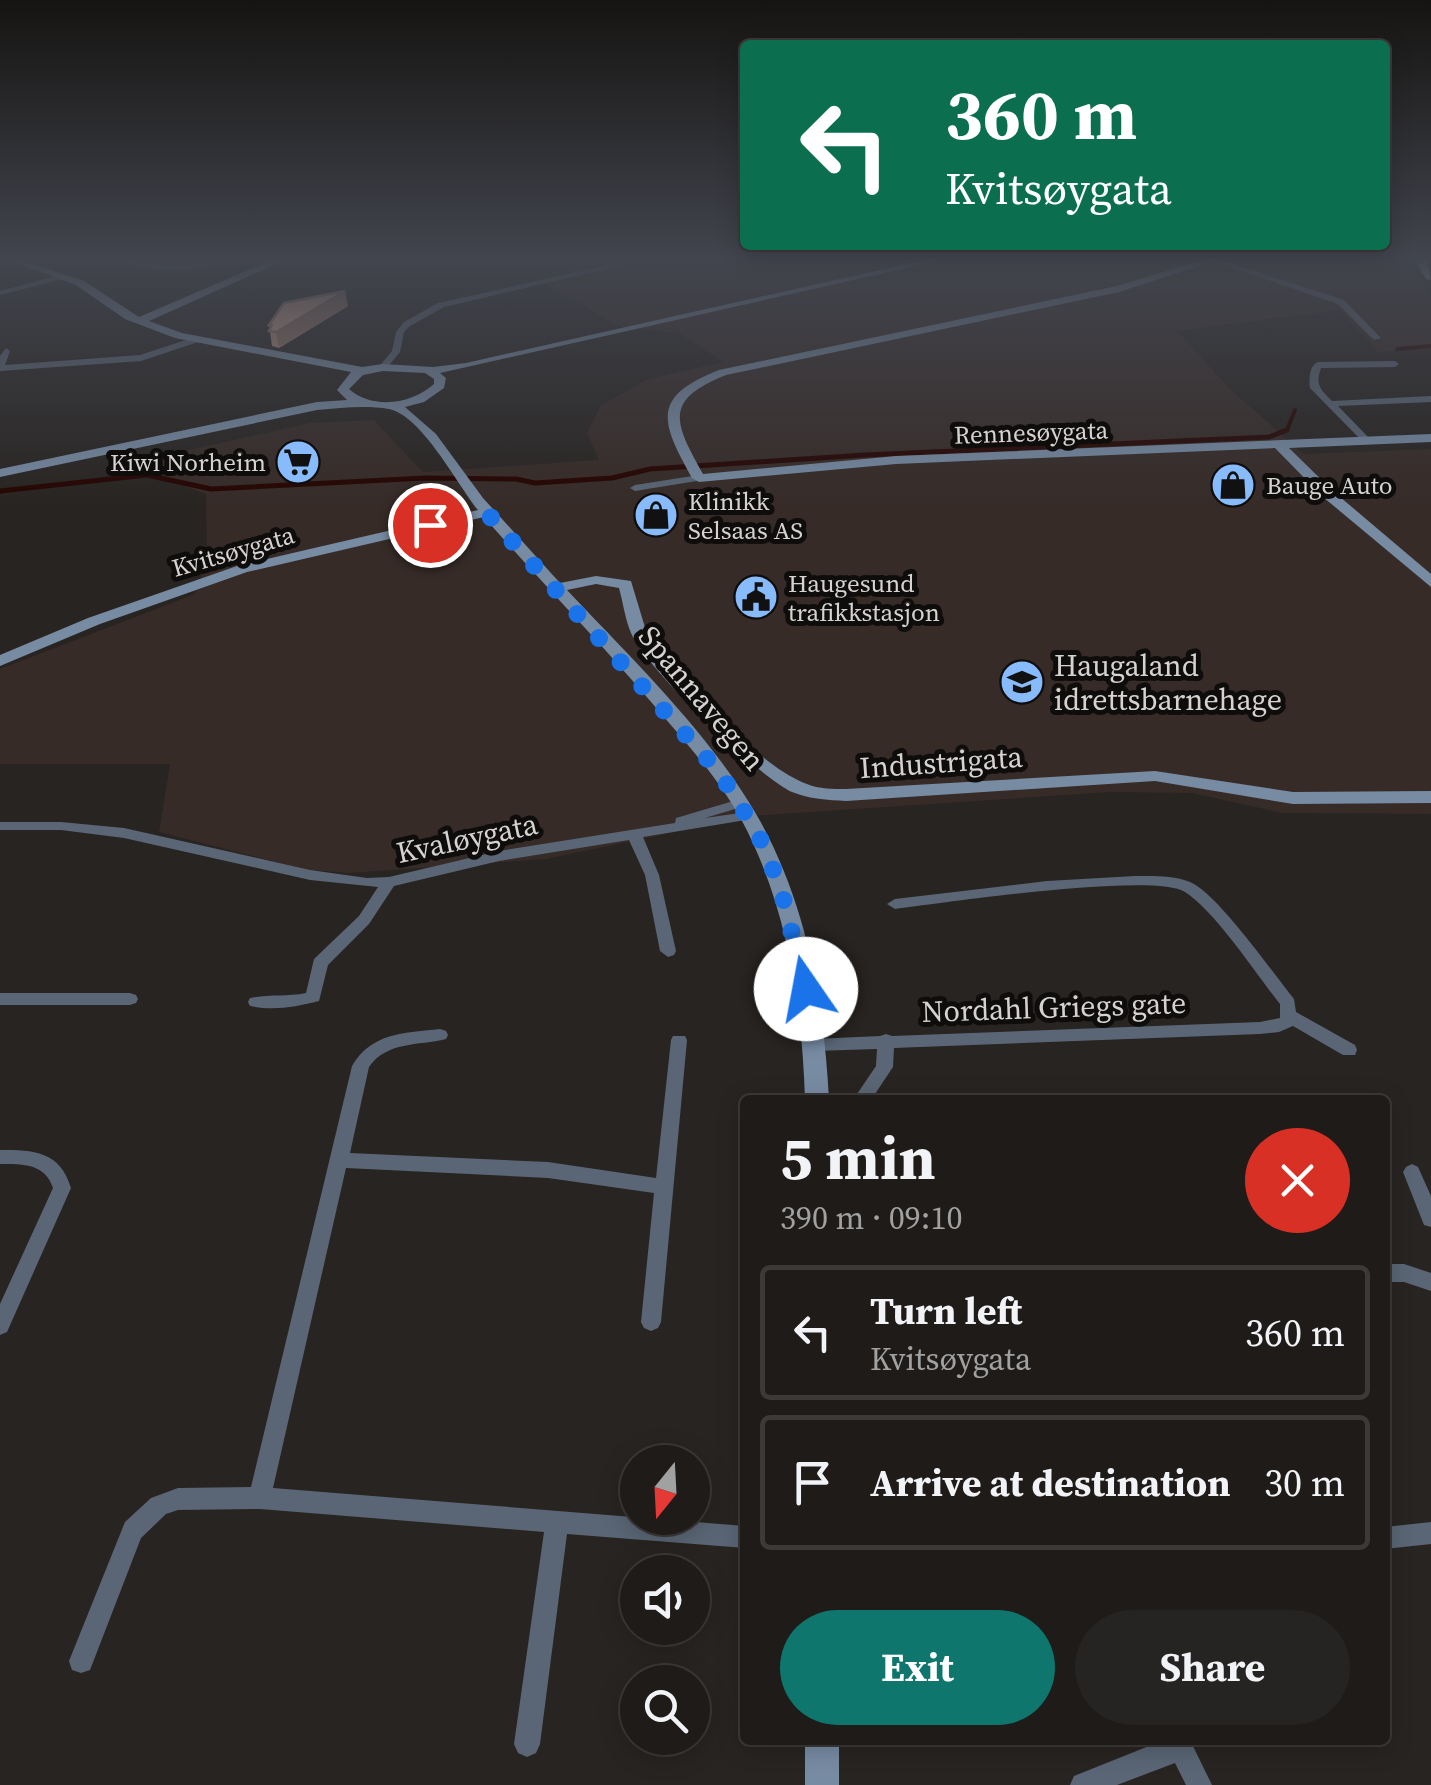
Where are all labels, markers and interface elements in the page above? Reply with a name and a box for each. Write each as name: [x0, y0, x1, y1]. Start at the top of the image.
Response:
text: 360 m: [945, 66, 1137, 162]
icon: left: [780, 80, 910, 210]
text: Kvitsøygata: [945, 157, 1172, 219]
street label: Rennesøygata: [953, 412, 1109, 452]
supermarket icon: Kiwi Norheim: [275, 439, 321, 485]
place label: Kiwi Norheim: [110, 445, 266, 479]
shop icon: Bauge Auto: [1210, 462, 1256, 508]
place label: Bauge Auto: [1266, 468, 1393, 502]
pin: [388, 483, 473, 568]
place label: Klinikk Selsaas AS: [688, 484, 803, 547]
shop icon: Klinikk Selsaas AS: [633, 492, 679, 538]
icon: arrive: [403, 498, 458, 553]
street label: Kvitsøygata: [168, 517, 299, 585]
place label: Haugesund trafikkstasjon: [788, 566, 940, 629]
public building icon: Haugesund trafikkstasjon: [733, 574, 779, 620]
street label: Spannavegen: [629, 617, 775, 779]
place label: Haugaland idrettsbarnehage: [1054, 645, 1282, 720]
school or university icon: Haugaland idrettsbarnehage: [999, 659, 1045, 705]
street label: Industrigata: [858, 736, 1025, 788]
street label: Kvaløygata: [393, 803, 542, 873]
position arrow: [754, 937, 858, 1041]
street label: Nordahl Griegs gate: [921, 982, 1187, 1032]
text: 5 min: [780, 1117, 936, 1199]
button: close: [1245, 1128, 1350, 1233]
text: 390 m · 09:10: [780, 1196, 962, 1240]
text: Turn left: [870, 1285, 1022, 1337]
icon: left: [785, 1305, 840, 1360]
text: 360 m: [1245, 1307, 1345, 1359]
text: Kvitsøygata: [870, 1337, 1031, 1381]
north arrow: [620, 1445, 710, 1535]
map controls: [620, 1445, 710, 1755]
icon: arrive: [785, 1455, 840, 1510]
text: Arrive at destination: [870, 1457, 1231, 1509]
text: 30 m: [1264, 1457, 1345, 1509]
button: sound: [620, 1555, 710, 1645]
button: Exit: [780, 1610, 1055, 1725]
button: Share: [1075, 1610, 1350, 1725]
button: search: [620, 1665, 710, 1755]

